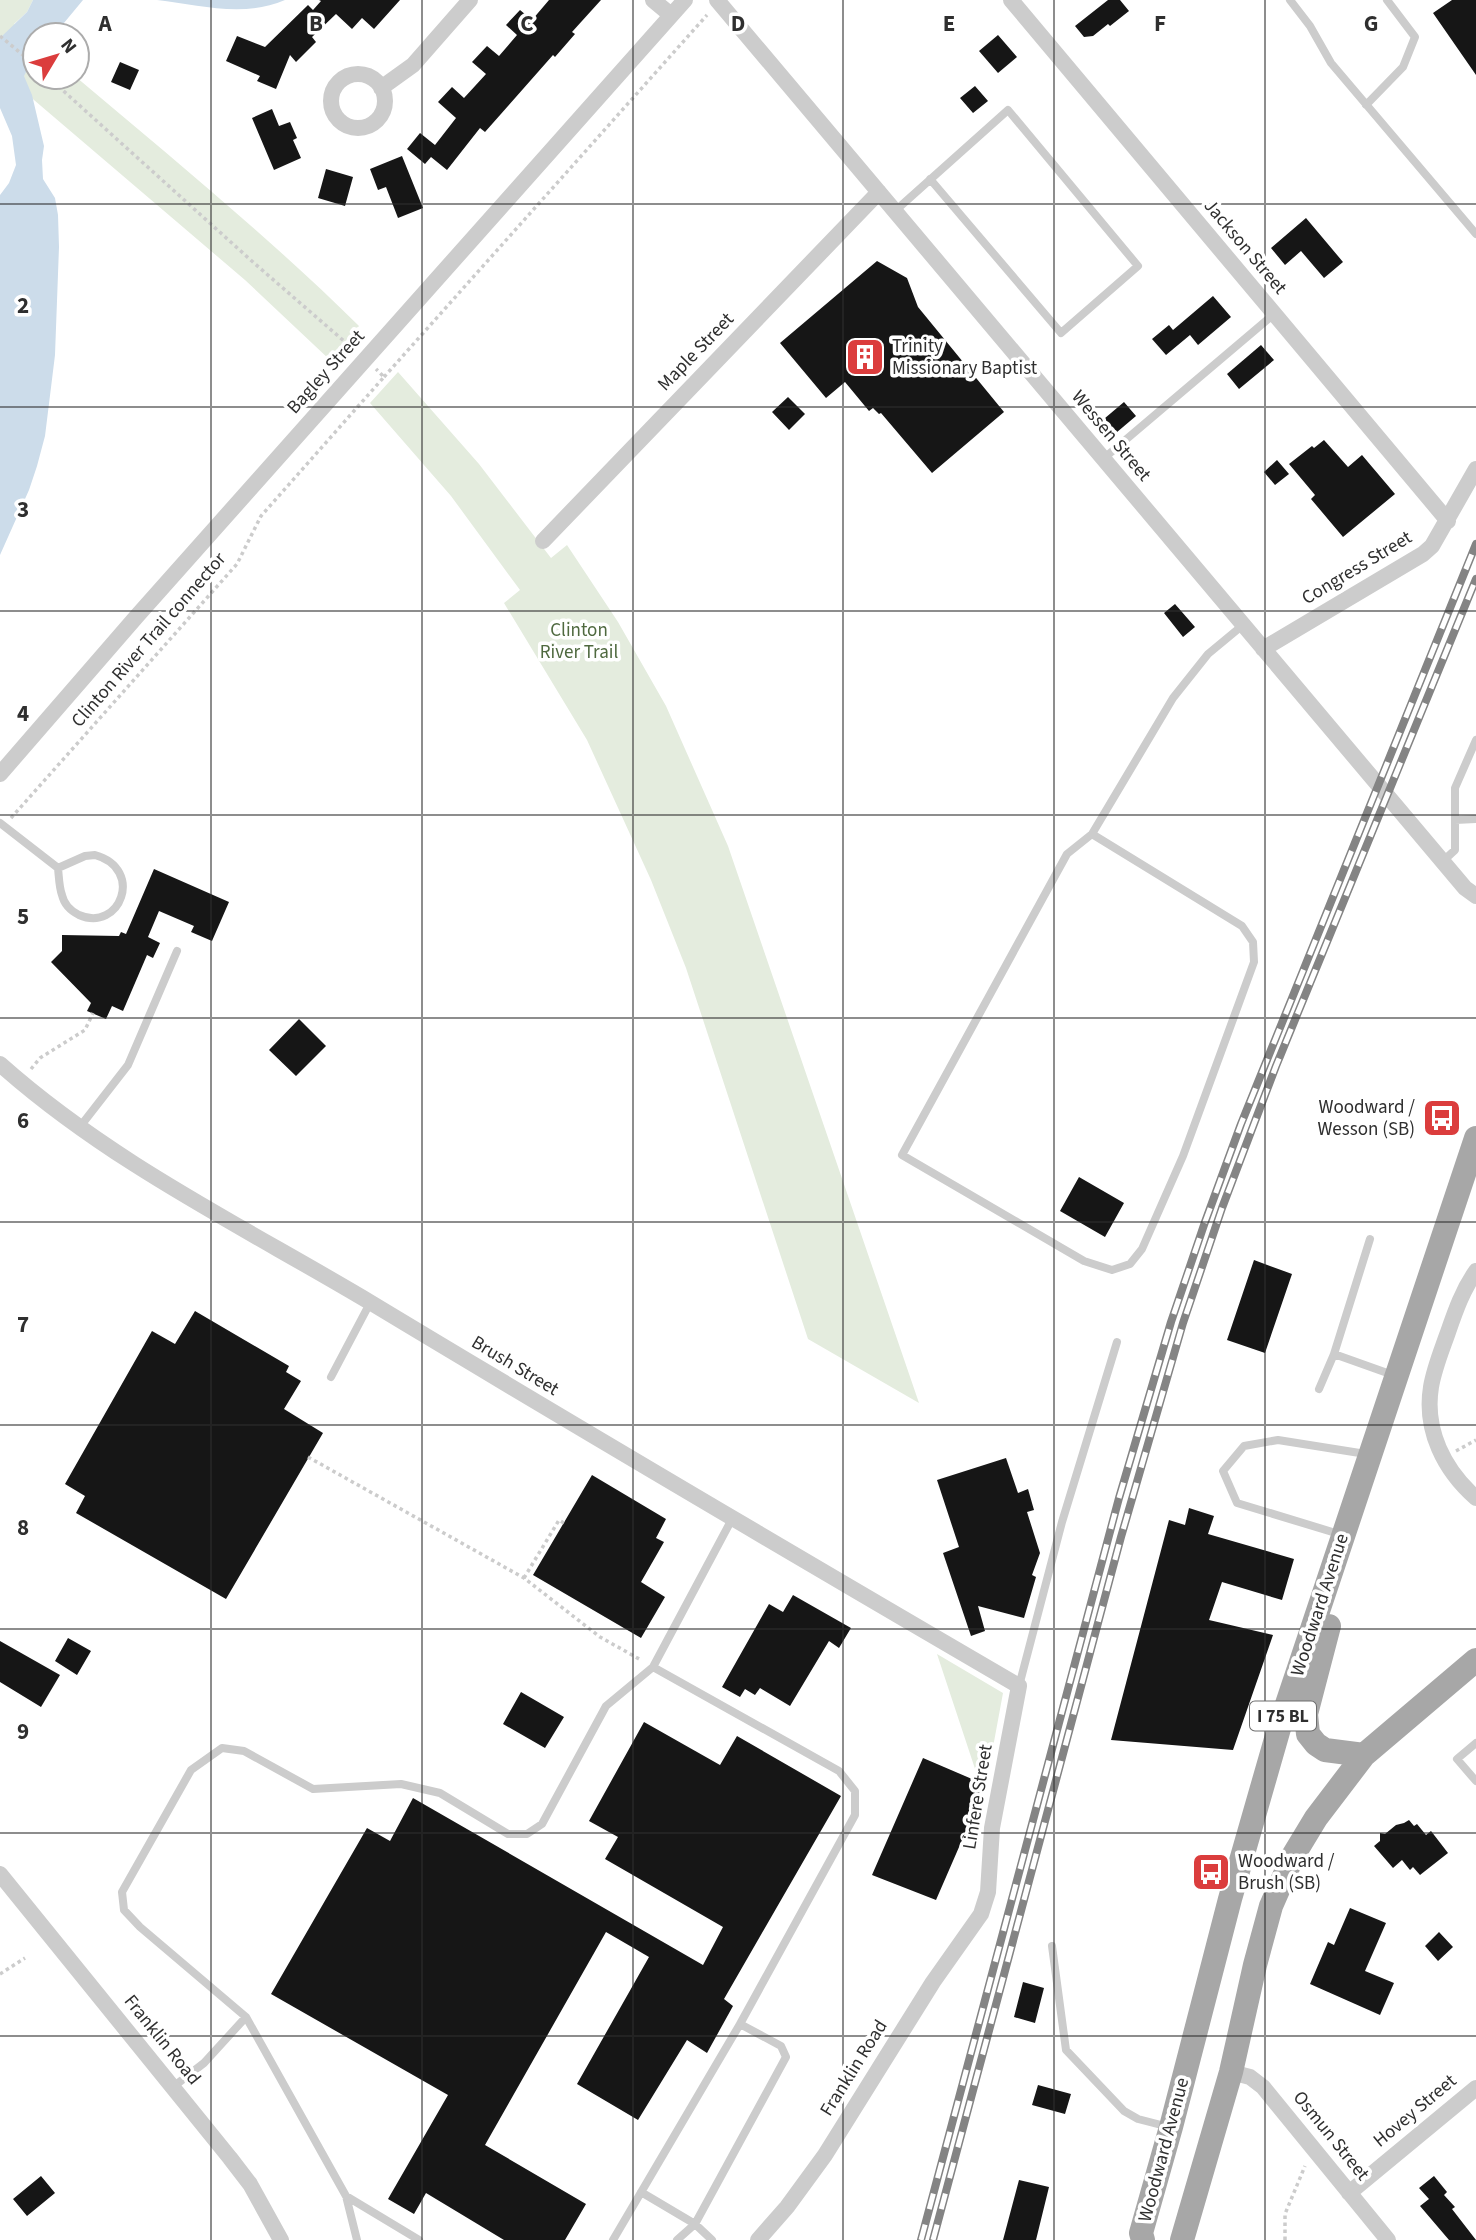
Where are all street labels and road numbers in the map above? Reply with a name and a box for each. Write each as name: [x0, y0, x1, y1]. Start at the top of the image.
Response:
street label: Jackson Street: [1197, 194, 1293, 301]
street label: Maple Street: [652, 306, 741, 397]
street label: Bagley Street: [281, 324, 372, 420]
street label: Wessen Street: [1065, 385, 1158, 488]
street label: Congress Street: [1297, 524, 1418, 612]
street label: Clinton River Trail connector: [65, 546, 233, 733]
street label: Brush Street: [466, 1329, 564, 1403]
street label: Woodward Avenue: [1284, 1530, 1356, 1680]
road number: I 75 BL: [1250, 1702, 1316, 1730]
street label: Linfere Street: [956, 1742, 1000, 1852]
street label: Franklin Road: [117, 1989, 207, 2091]
street label: Franklin Road: [814, 2015, 894, 2121]
street label: Hovey Street: [1368, 2068, 1463, 2154]
street label: Woodward Avenue: [1132, 2075, 1196, 2225]
street label: Osmun Street: [1286, 2085, 1376, 2187]

